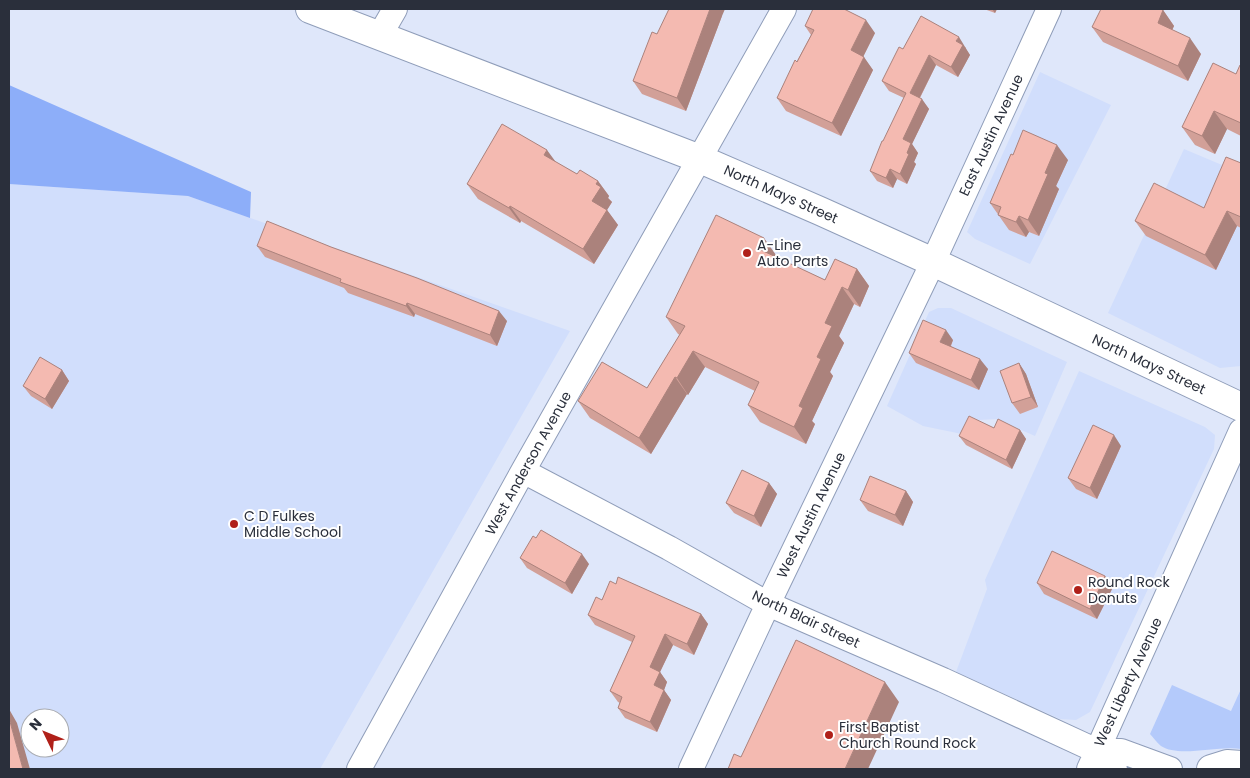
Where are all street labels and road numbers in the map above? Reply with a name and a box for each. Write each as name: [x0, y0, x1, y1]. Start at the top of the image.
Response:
street label: East Austin Avenue: [954, 71, 1028, 199]
street label: North Mays Street: [721, 160, 841, 228]
street label: North Mays Street: [1089, 329, 1209, 399]
street label: West Anderson Avenue: [480, 387, 576, 539]
street label: West Austin Avenue: [772, 448, 850, 581]
street label: North Blair Street: [749, 585, 863, 653]
street label: West Liberty Avenue: [1089, 614, 1167, 750]

